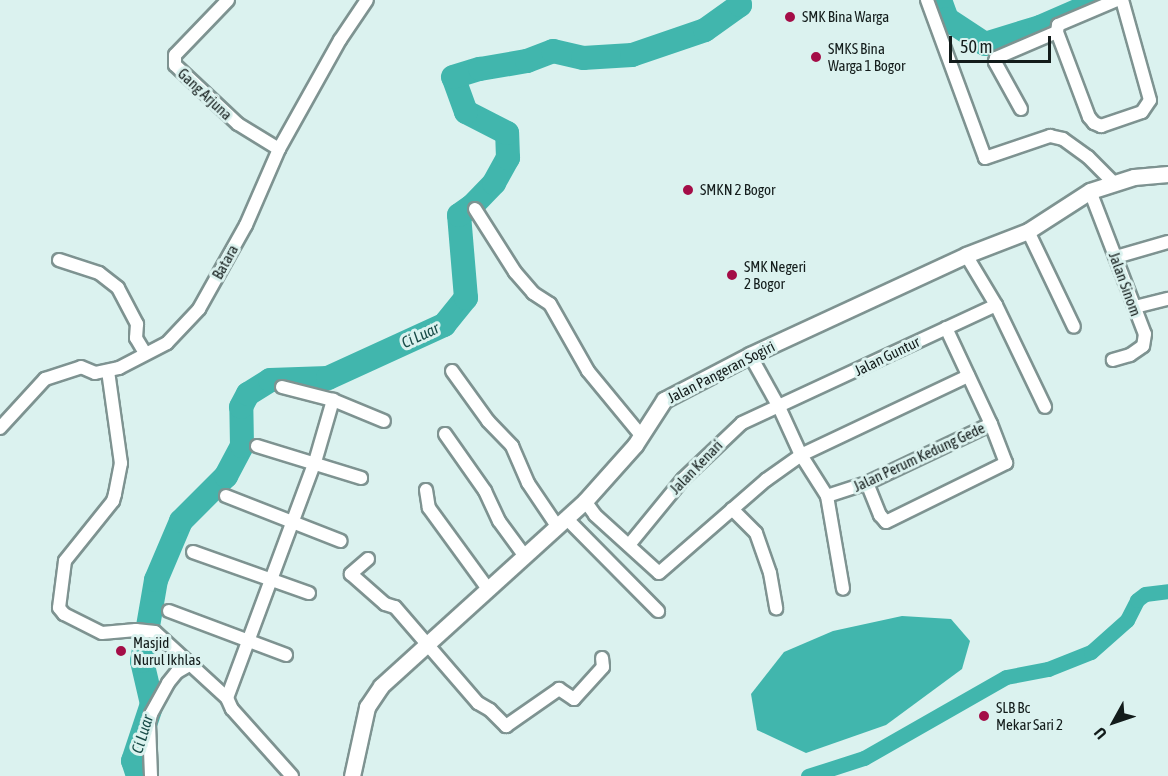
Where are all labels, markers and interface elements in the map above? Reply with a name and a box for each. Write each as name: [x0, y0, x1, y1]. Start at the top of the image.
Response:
place label: SMK Bina Warga: [802, 8, 889, 26]
marker: SMK Bina Warga: [783, 10, 797, 24]
scale bar: [952, 24, 1054, 62]
text: 50 m: [960, 36, 992, 57]
place label: SMKS Bina Warga 1 Bogor: [828, 39, 905, 74]
marker: SMKS Bina Warga 1 Bogor: [809, 50, 823, 64]
street label: Gang Arjuna: [174, 64, 236, 124]
place label: SMKN 2 Bogor: [700, 181, 775, 199]
marker: SMKN 2 Bogor: [681, 183, 695, 197]
street label: Batara: [208, 242, 242, 282]
street label: Jalan Sinom: [1105, 249, 1145, 319]
place label: SMK Negeri 2 Bogor: [744, 257, 806, 292]
marker: SMK Negeri 2 Bogor: [725, 268, 739, 282]
water label: Ci Luar: [398, 318, 442, 352]
street label: Jalan Guntur: [851, 332, 923, 380]
street label: Jalan Pangeran Sogiri: [664, 337, 778, 407]
street label: Jalan Perum Kedung Gede: [850, 419, 988, 495]
street label: Jalan Kenari: [666, 436, 726, 498]
place label: Masjid Nurul Ikhlas: [133, 633, 201, 668]
marker: Masjid Nurul Ikhlas: [114, 644, 128, 658]
north arrow: [1084, 692, 1144, 752]
place label: SLB Bc Mekar Sari 2: [996, 698, 1063, 733]
marker: SLB Bc Mekar Sari 2: [977, 709, 991, 723]
water label: Ci Luar: [127, 712, 157, 756]
text: U: [1090, 724, 1110, 743]

